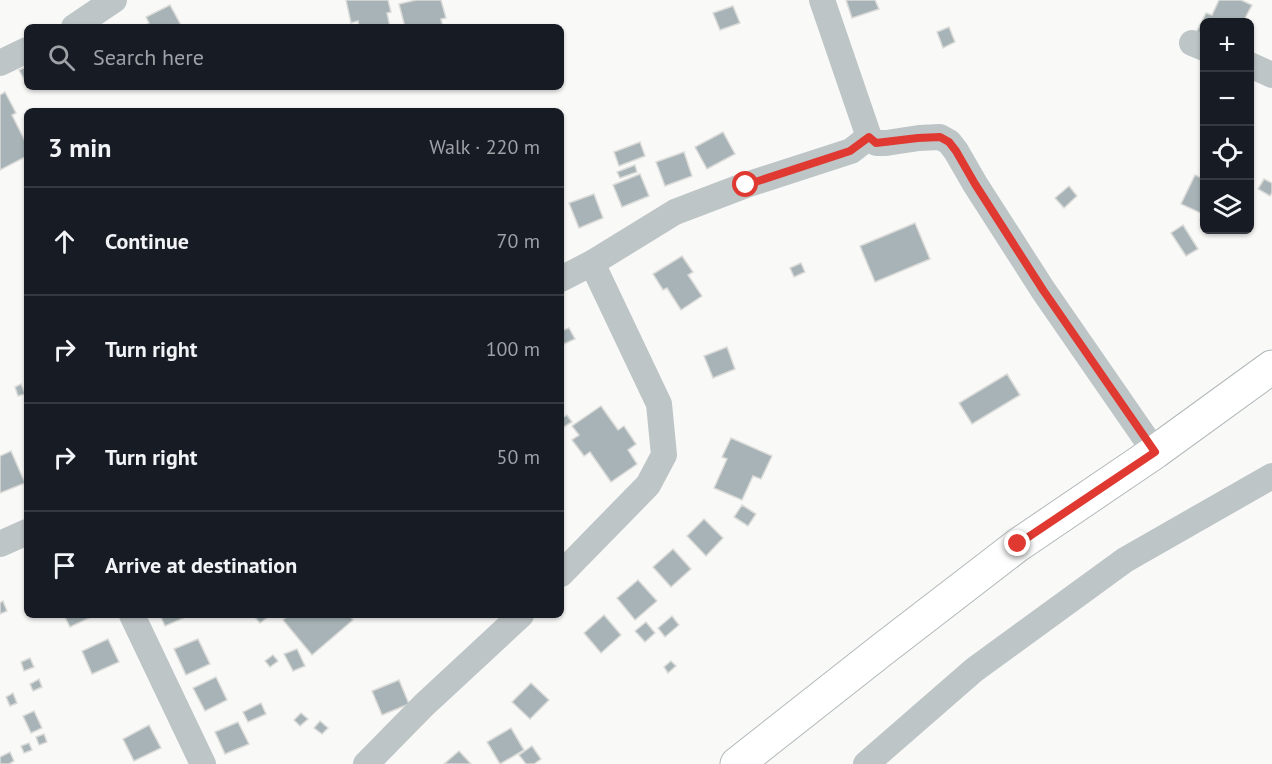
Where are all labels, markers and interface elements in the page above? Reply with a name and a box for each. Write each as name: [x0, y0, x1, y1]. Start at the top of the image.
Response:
map controls: [1200, 18, 1254, 234]
button: +: [1200, 18, 1254, 72]
search box: [24, 24, 564, 90]
icon: search: [45, 41, 78, 74]
text: Search here: [93, 43, 204, 71]
button: −: [1200, 72, 1254, 126]
button: locate: [1200, 126, 1254, 180]
text: 3 min: [48, 131, 111, 164]
text: Walk · 220 m: [429, 134, 540, 160]
route start: [732, 171, 758, 197]
button: layers: [1200, 180, 1254, 234]
icon: ahead: [48, 225, 81, 258]
text: Continue: [105, 227, 189, 255]
text: 70 m: [497, 228, 540, 254]
icon: right: [48, 333, 81, 366]
text: Turn right: [105, 335, 197, 363]
text: 100 m: [486, 336, 540, 362]
icon: right: [48, 441, 81, 474]
text: Turn right: [105, 443, 197, 471]
text: 50 m: [497, 444, 540, 470]
route end: [1004, 530, 1030, 556]
icon: arrive: [48, 549, 81, 582]
text: Arrive at destination: [105, 551, 297, 579]

